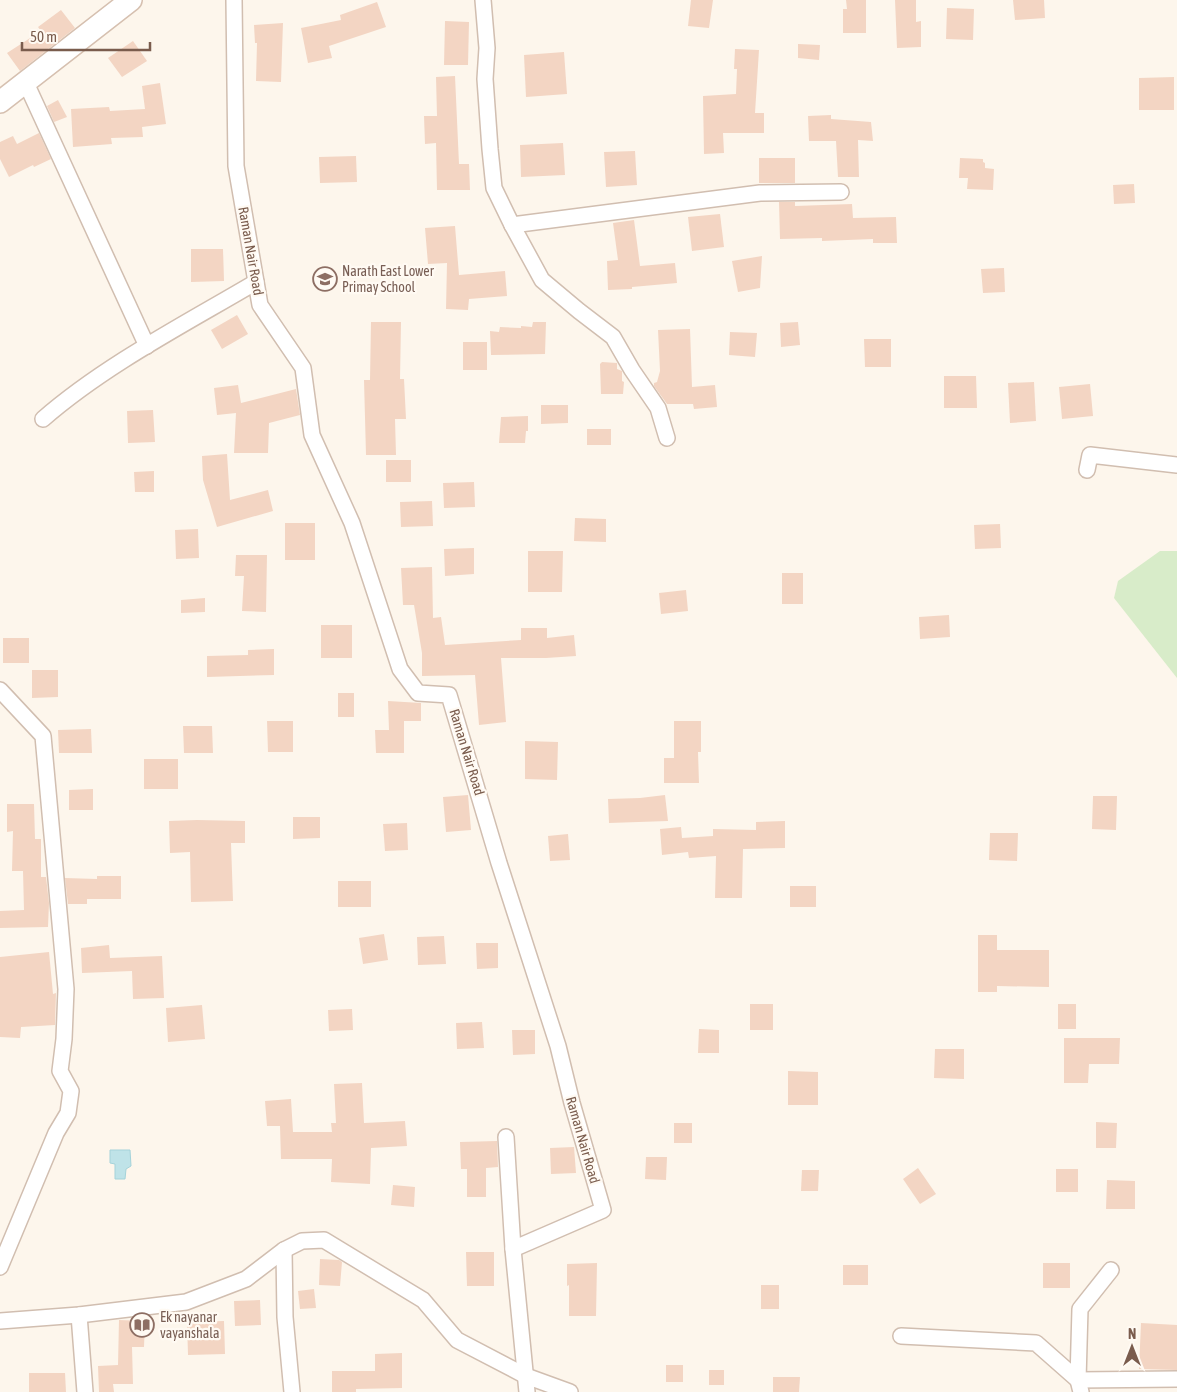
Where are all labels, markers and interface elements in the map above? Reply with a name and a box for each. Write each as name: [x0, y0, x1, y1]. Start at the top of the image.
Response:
scale bar: [22, 20, 150, 52]
text: 50 m: [30, 28, 57, 45]
street label: Raman Nair Road: [235, 206, 267, 296]
place label: Narath East Lower Primay School: [342, 263, 435, 295]
school or university icon: Narath East Lower Primay School: [312, 266, 338, 292]
street label: Raman Nair Road: [446, 707, 488, 797]
street label: Raman Nair Road: [563, 1095, 603, 1185]
place label: Ek nayanar vayanshala: [160, 1309, 220, 1341]
library icon: Ek nayanar vayanshala: [129, 1312, 155, 1338]
north arrow: [1107, 1322, 1157, 1372]
text: N: [1128, 1326, 1136, 1342]

